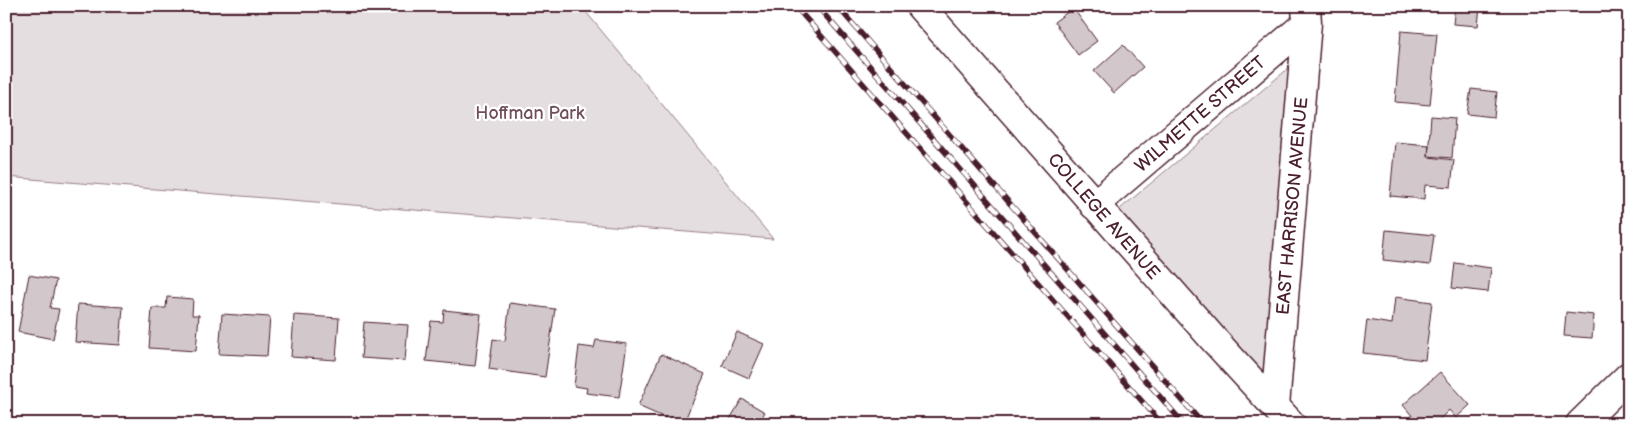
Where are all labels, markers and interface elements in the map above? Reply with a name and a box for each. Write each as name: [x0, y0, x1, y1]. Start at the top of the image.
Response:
street label: WILMETTE STREET: [1131, 52, 1270, 177]
street label: EAST HARRISON AVENUE: [1273, 96, 1312, 316]
park label: Hoffman Park: [475, 103, 585, 124]
street label: COLLEGE AVENUE: [1043, 149, 1164, 284]

